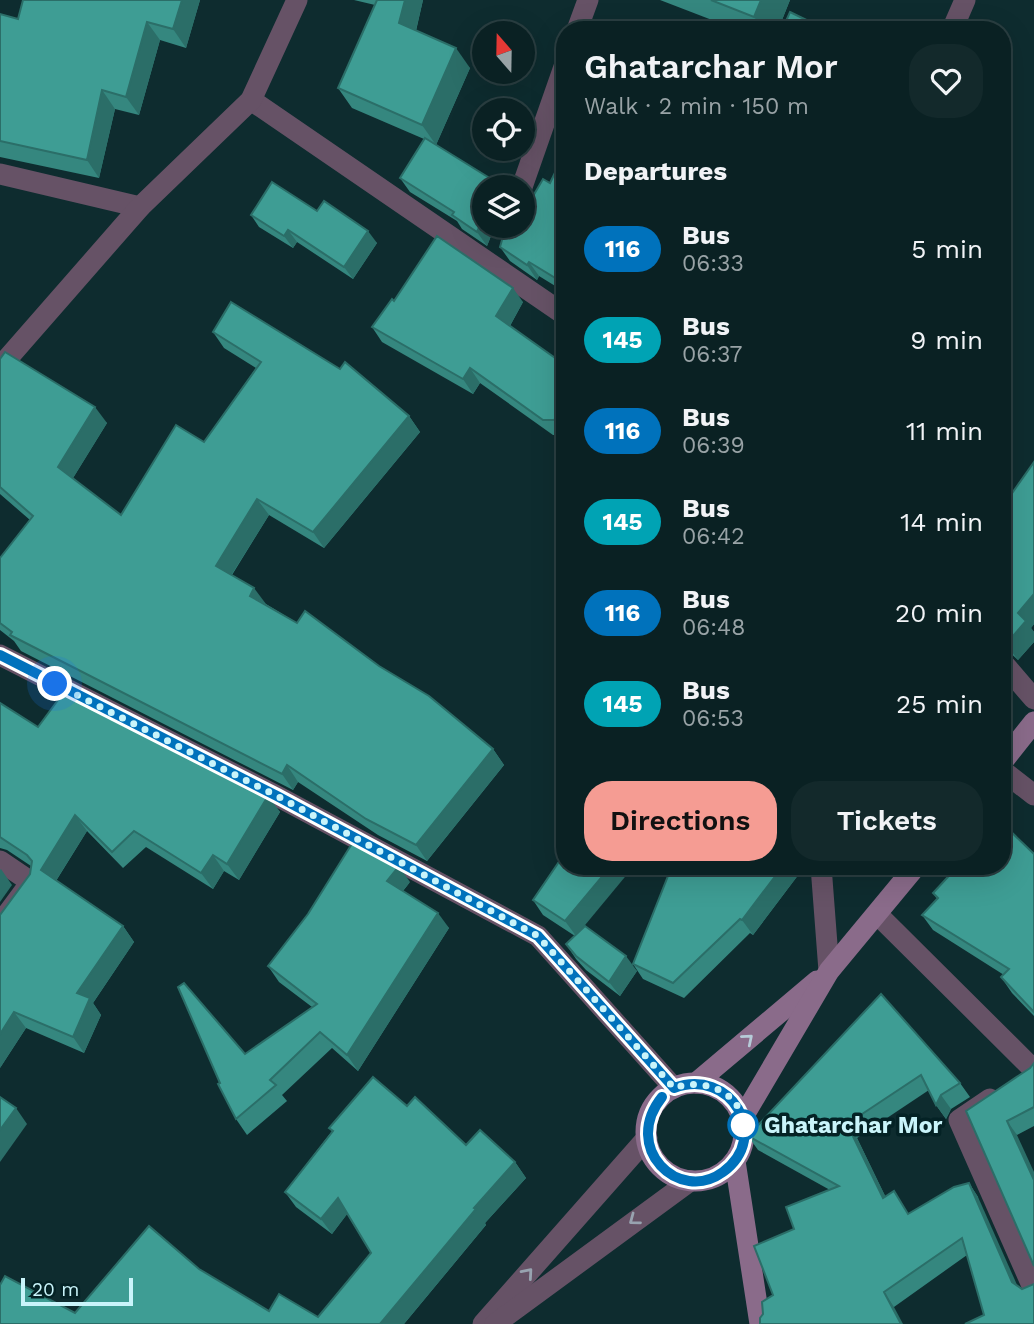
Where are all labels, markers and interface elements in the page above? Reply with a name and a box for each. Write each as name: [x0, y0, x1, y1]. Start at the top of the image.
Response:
north arrow: [472, 21, 536, 84]
map controls: [472, 21, 535, 238]
button: heart: [909, 44, 983, 118]
text: Ghatarchar Mor: [584, 47, 838, 86]
text: Walk · 2 min · 150 m: [584, 93, 809, 120]
button: locate: [472, 98, 535, 161]
text: Departures: [584, 156, 727, 186]
button: layers: [472, 175, 535, 238]
text: Bus: [682, 220, 730, 250]
text: 5 min: [911, 234, 983, 264]
text: 116: [605, 235, 640, 263]
text: 06:33: [682, 250, 744, 277]
text: Bus: [682, 311, 730, 341]
text: 9 min: [910, 325, 983, 355]
text: 145: [603, 326, 642, 354]
text: 06:37: [682, 341, 743, 368]
text: Bus: [682, 402, 730, 432]
text: 11 min: [906, 416, 983, 446]
text: 116: [605, 417, 640, 445]
text: 06:39: [682, 432, 745, 459]
text: Bus: [682, 493, 730, 523]
text: 14 min: [900, 507, 983, 537]
text: 145: [603, 508, 642, 536]
text: 06:42: [682, 523, 745, 550]
text: Bus: [682, 584, 730, 614]
text: 20 min: [895, 598, 983, 628]
text: 116: [605, 599, 640, 627]
text: 06:48: [682, 614, 745, 641]
your location: [37, 666, 72, 701]
text: Bus: [682, 675, 730, 705]
text: 25 min: [896, 689, 983, 719]
text: 145: [603, 690, 642, 718]
text: 06:53: [682, 705, 744, 732]
button: Directions: [584, 781, 777, 861]
button: Tickets: [791, 781, 983, 861]
one-way arrow: [740, 1035, 753, 1047]
marker: Ghatarchar Mor: [728, 1110, 758, 1140]
place label: Ghatarchar Mor: [764, 1112, 942, 1139]
one-way arrow: [630, 1212, 642, 1225]
one-way arrow: [520, 1268, 532, 1281]
scale bar: [21, 1275, 133, 1307]
text: 20 m: [32, 1278, 79, 1301]

